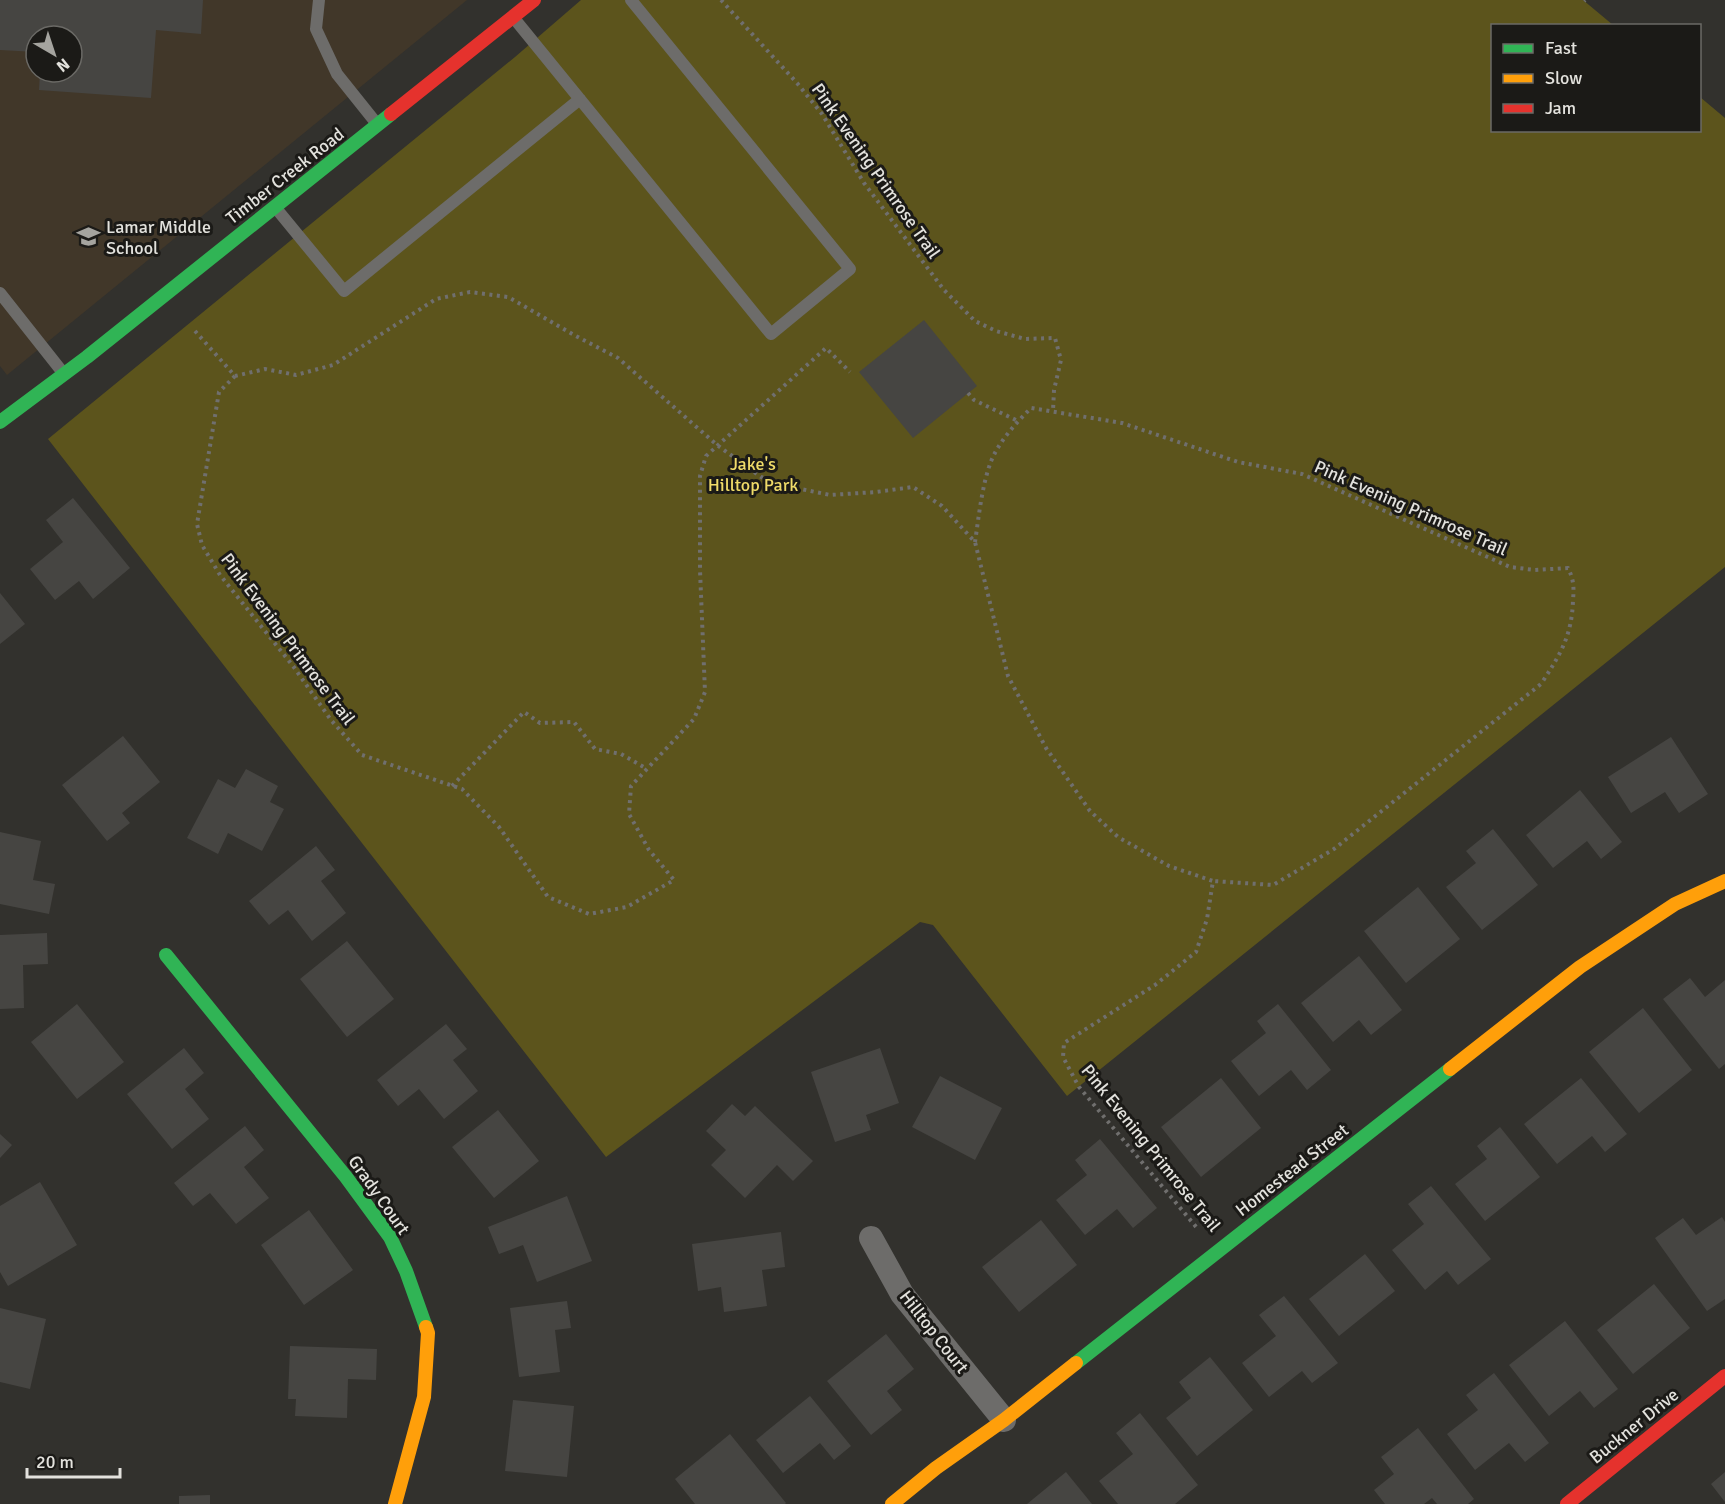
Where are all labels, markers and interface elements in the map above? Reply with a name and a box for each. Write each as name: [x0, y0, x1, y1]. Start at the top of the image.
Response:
north arrow: [24, 24, 84, 84]
legend: [1491, 24, 1701, 132]
text: Fast: [1545, 37, 1577, 59]
text: N: [52, 54, 73, 76]
text: Slow: [1545, 67, 1582, 89]
street label: Pink Evening Primrose Trail: [807, 79, 945, 263]
text: Jam: [1545, 97, 1576, 119]
street label: Timber Creek Road: [222, 123, 348, 229]
place label: Lamar Middle School: [106, 216, 211, 259]
school or university icon: Lamar Middle School: [75, 224, 101, 250]
park label: Jake's Hilltop Park: [708, 453, 798, 496]
street label: Pink Evening Primrose Trail: [1311, 455, 1511, 561]
street label: Pink Evening Primrose Trail: [216, 549, 360, 729]
street label: Pink Evening Primrose Trail: [1077, 1060, 1225, 1236]
street label: Homestead Street: [1231, 1119, 1353, 1221]
street label: Grady Court: [344, 1151, 414, 1239]
street label: Hilltop Court: [895, 1286, 973, 1378]
street label: Buckner Drive: [1585, 1384, 1683, 1468]
scale bar: [27, 1441, 120, 1479]
text: 20 m: [36, 1451, 74, 1473]

